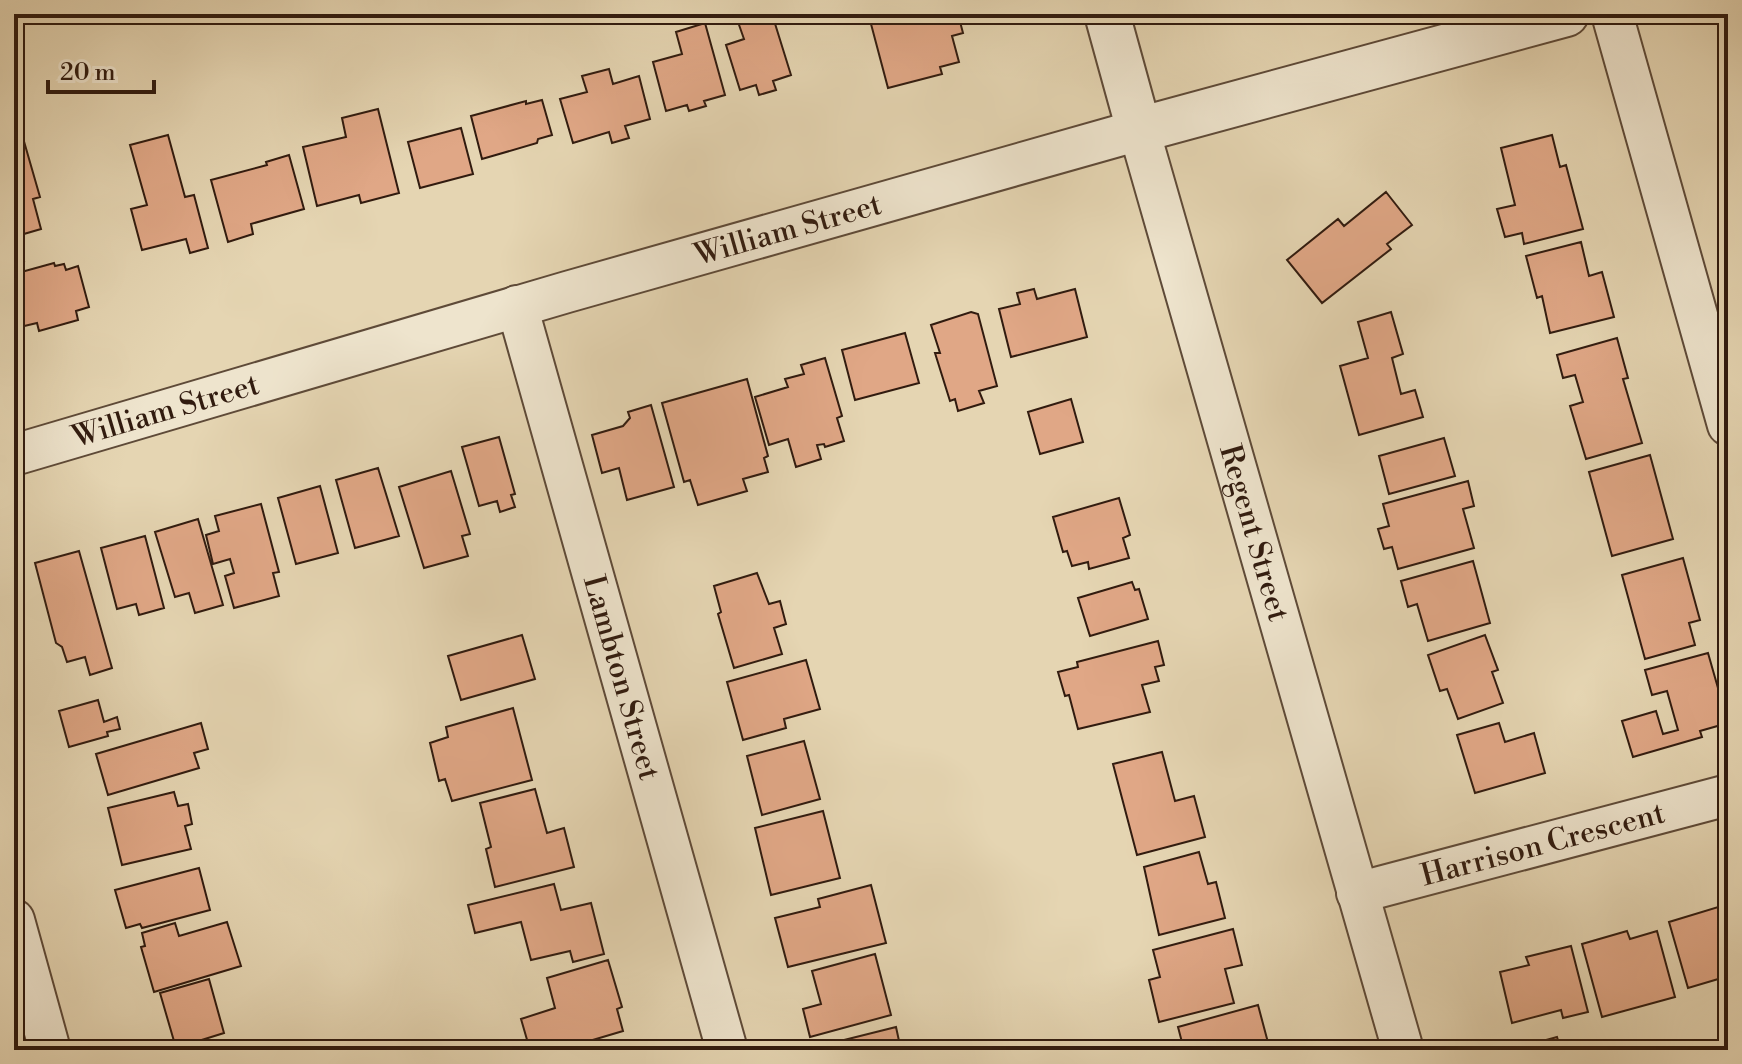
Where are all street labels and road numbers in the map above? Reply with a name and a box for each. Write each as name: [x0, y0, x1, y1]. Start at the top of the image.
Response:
street label: William Street: [689, 186, 886, 275]
street label: William Street: [67, 366, 264, 457]
street label: Regent Street: [1210, 440, 1297, 626]
street label: Lambton Street: [574, 571, 668, 785]
street label: Harrison Crescent: [1417, 794, 1669, 895]

